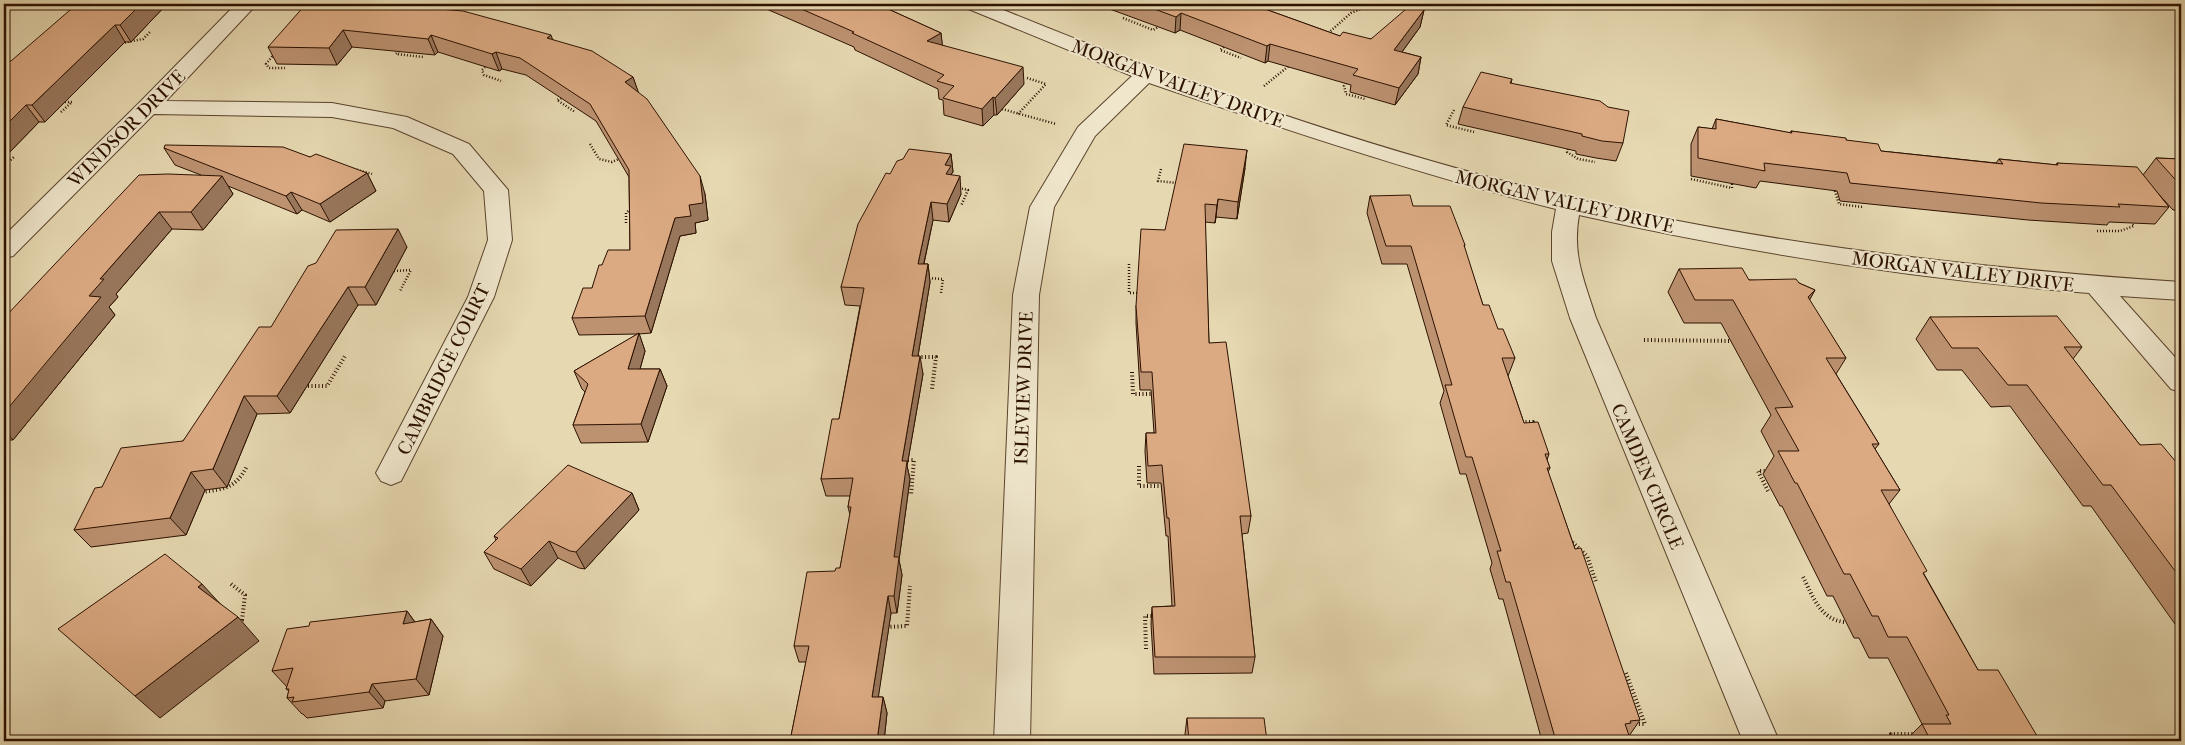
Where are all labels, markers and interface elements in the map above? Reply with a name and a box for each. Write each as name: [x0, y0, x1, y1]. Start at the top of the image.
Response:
street label: MORGAN VALLEY DRIVE: [1069, 35, 1287, 133]
street label: WINDSOR DRIVE: [63, 65, 190, 193]
street label: MORGAN VALLEY DRIVE: [1453, 166, 1677, 238]
street label: MORGAN VALLEY DRIVE: [1850, 247, 2076, 297]
street label: CAMBRIDGE COURT: [393, 280, 495, 459]
street label: ISLEVIEW DRIVE: [1010, 310, 1038, 465]
street label: CAMDEN CIRCLE: [1606, 400, 1688, 553]

